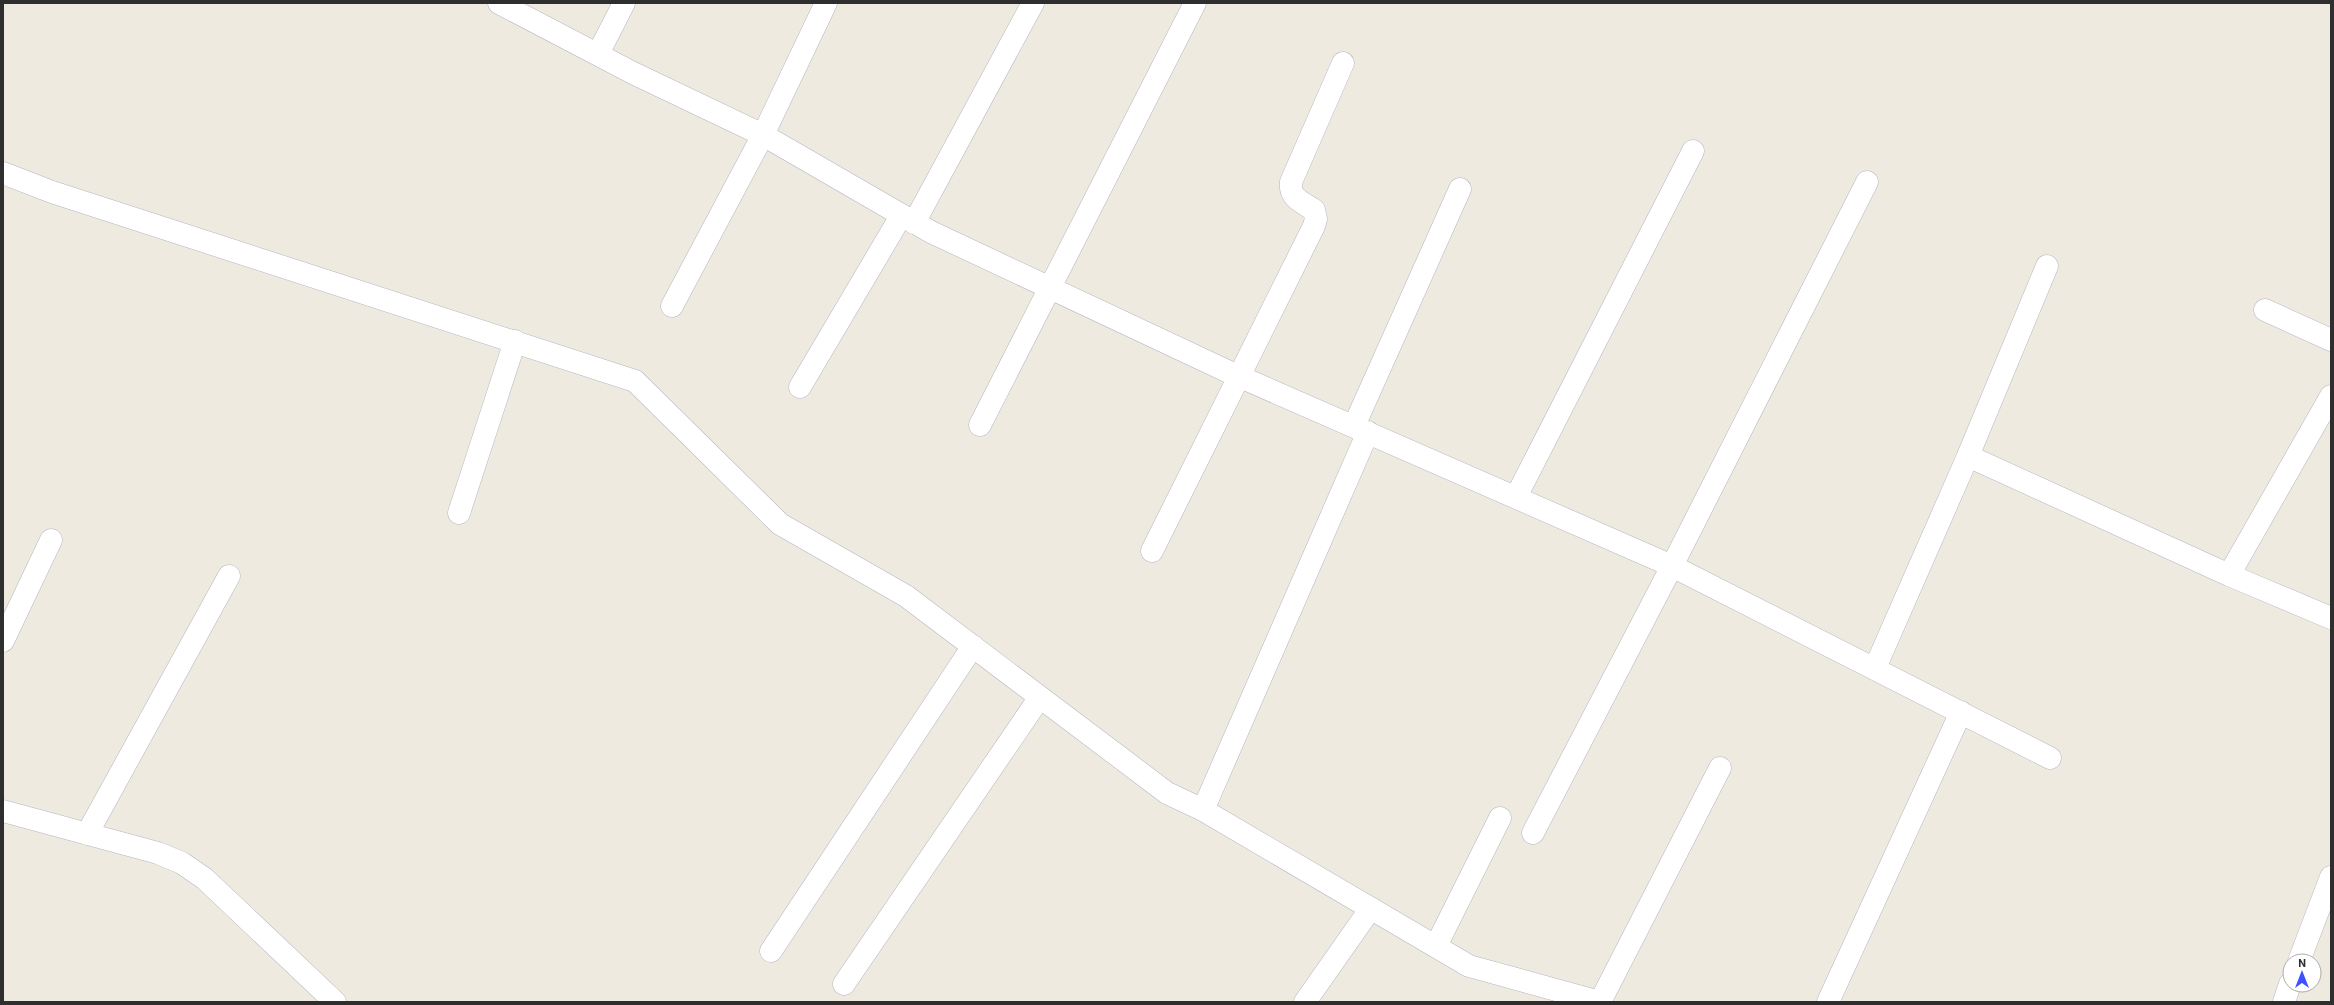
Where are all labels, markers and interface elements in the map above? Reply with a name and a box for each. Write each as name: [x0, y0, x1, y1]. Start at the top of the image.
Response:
north arrow: [2282, 953, 2322, 993]
text: N: [2298, 957, 2306, 970]

